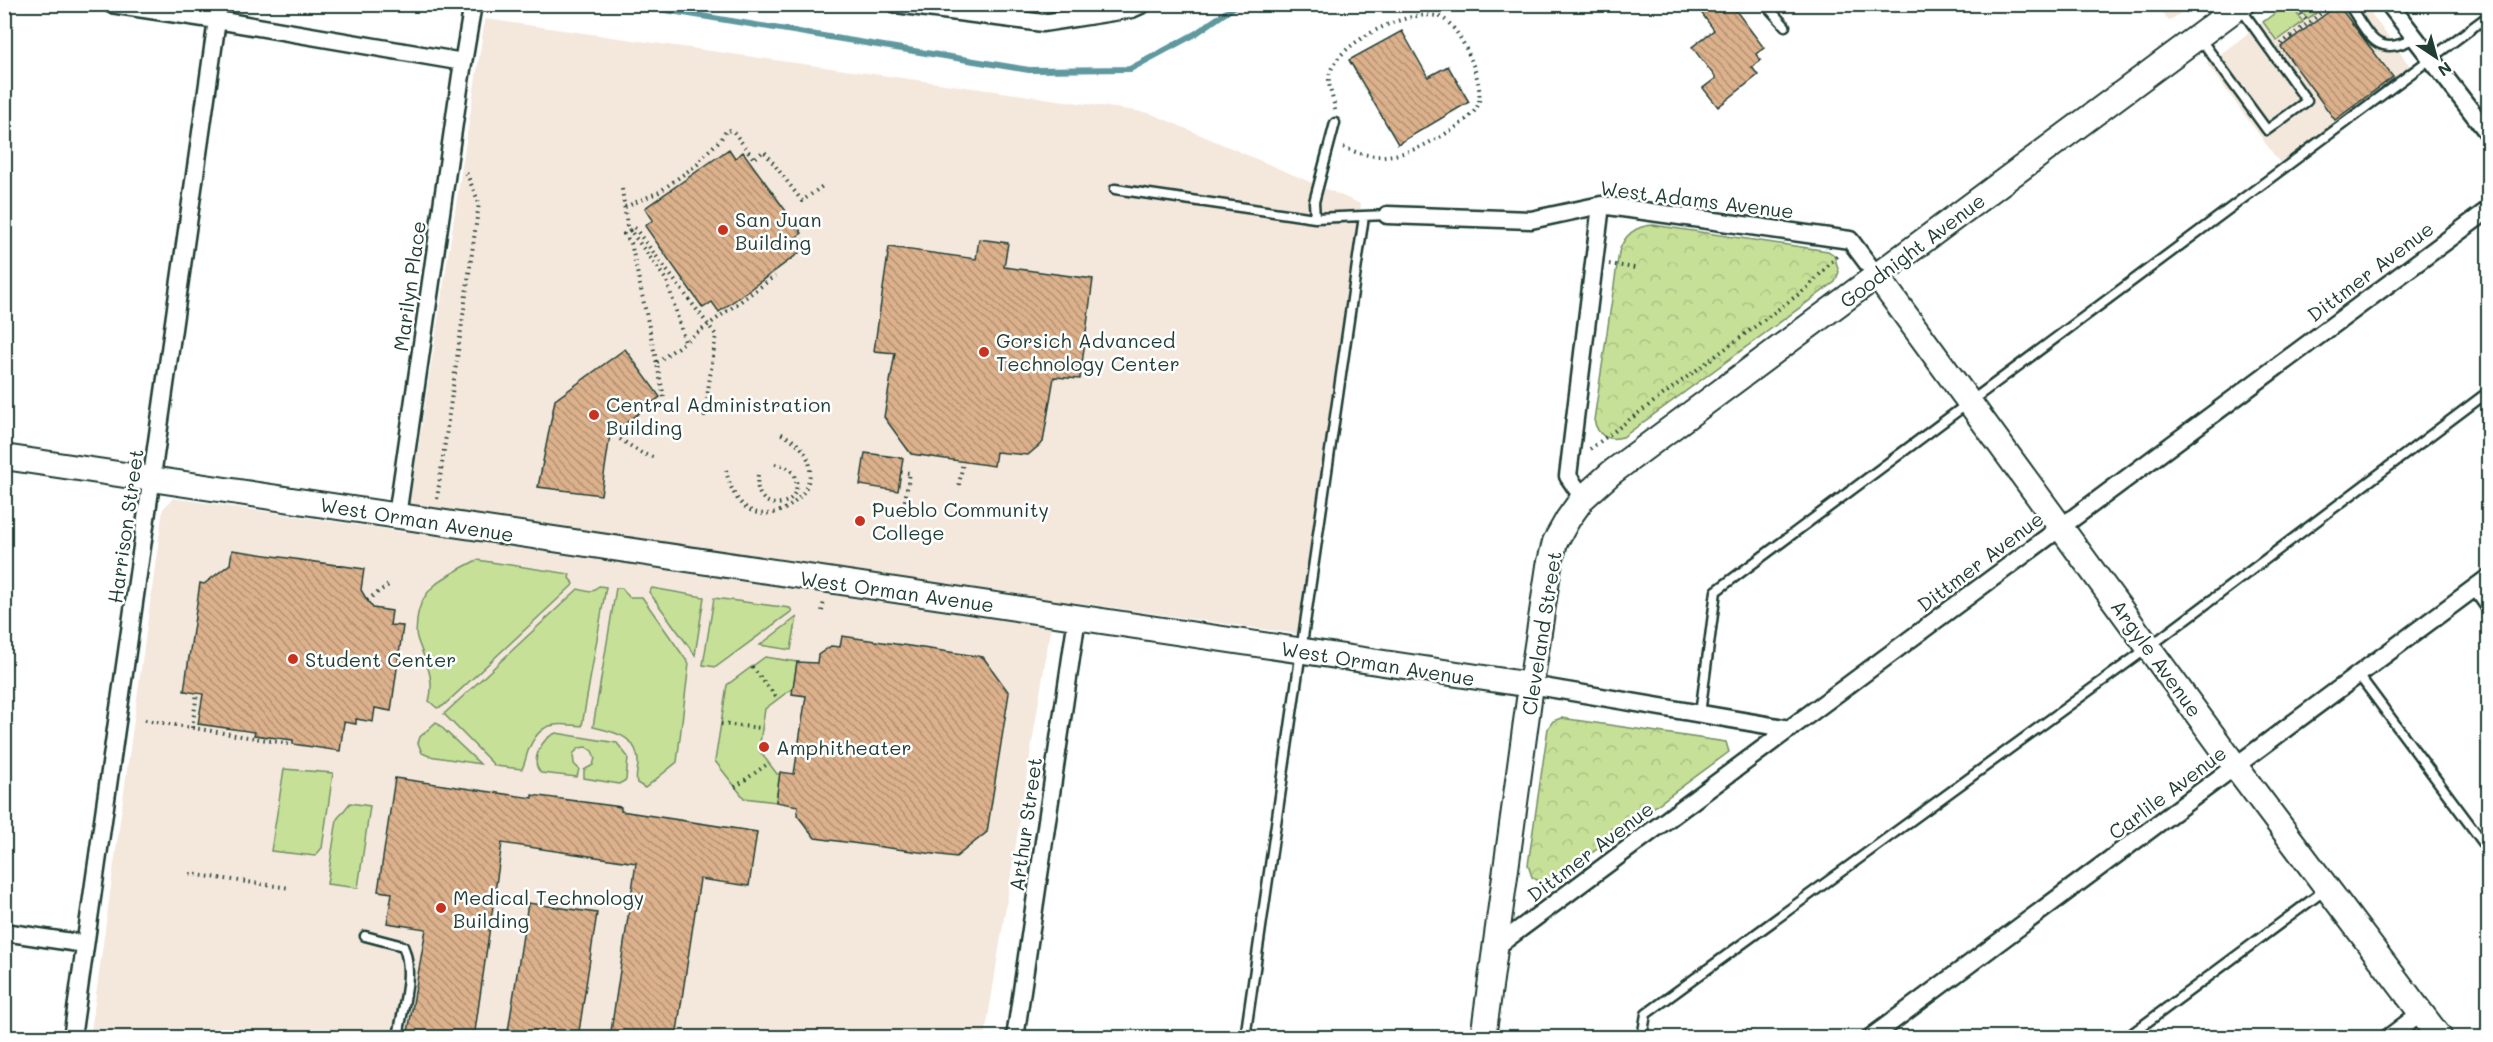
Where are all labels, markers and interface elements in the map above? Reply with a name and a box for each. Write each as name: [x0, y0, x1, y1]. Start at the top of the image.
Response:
north arrow: [2406, 27, 2466, 87]
text: N: [2434, 57, 2456, 82]
street label: West Adams Avenue: [1599, 174, 1795, 224]
street label: Goodnight Avenue: [1834, 187, 1990, 313]
place label: San Juan Building: [735, 206, 822, 255]
street label: Dittmer Avenue: [2302, 215, 2438, 327]
street label: Marilyn Place: [387, 219, 431, 353]
marker: San Juan Building: [716, 223, 730, 237]
place label: Gorsich Advanced Technology Center: [996, 327, 1180, 376]
marker: Gorsich Advanced Technology Center: [977, 345, 991, 359]
place label: Central Administration Building: [606, 391, 831, 440]
marker: Central Administration Building: [587, 408, 601, 422]
street label: Harrison Street: [101, 447, 149, 605]
street label: West Orman Avenue: [318, 491, 516, 547]
place label: Pueblo Community College: [872, 496, 1049, 545]
street label: Dittmer Avenue: [1912, 505, 2048, 617]
marker: Pueblo Community College: [853, 514, 867, 528]
street label: Cleveland Street: [1515, 549, 1567, 717]
street label: West Orman Avenue: [798, 564, 996, 618]
street label: Argyle Avenue: [2106, 594, 2208, 722]
street label: West Orman Avenue: [1279, 635, 1477, 691]
place label: Student Center: [305, 646, 456, 672]
marker: Student Center: [286, 652, 300, 666]
place label: Amphitheater: [776, 734, 912, 760]
street label: Carlile Avenue: [2103, 739, 2231, 845]
marker: Amphitheater: [757, 740, 771, 754]
street label: Arthur Street: [1003, 755, 1047, 893]
street label: Dittmer Avenue: [1522, 795, 1658, 907]
place label: Medical Technology Building: [453, 884, 644, 933]
marker: Medical Technology Building: [434, 901, 448, 915]

